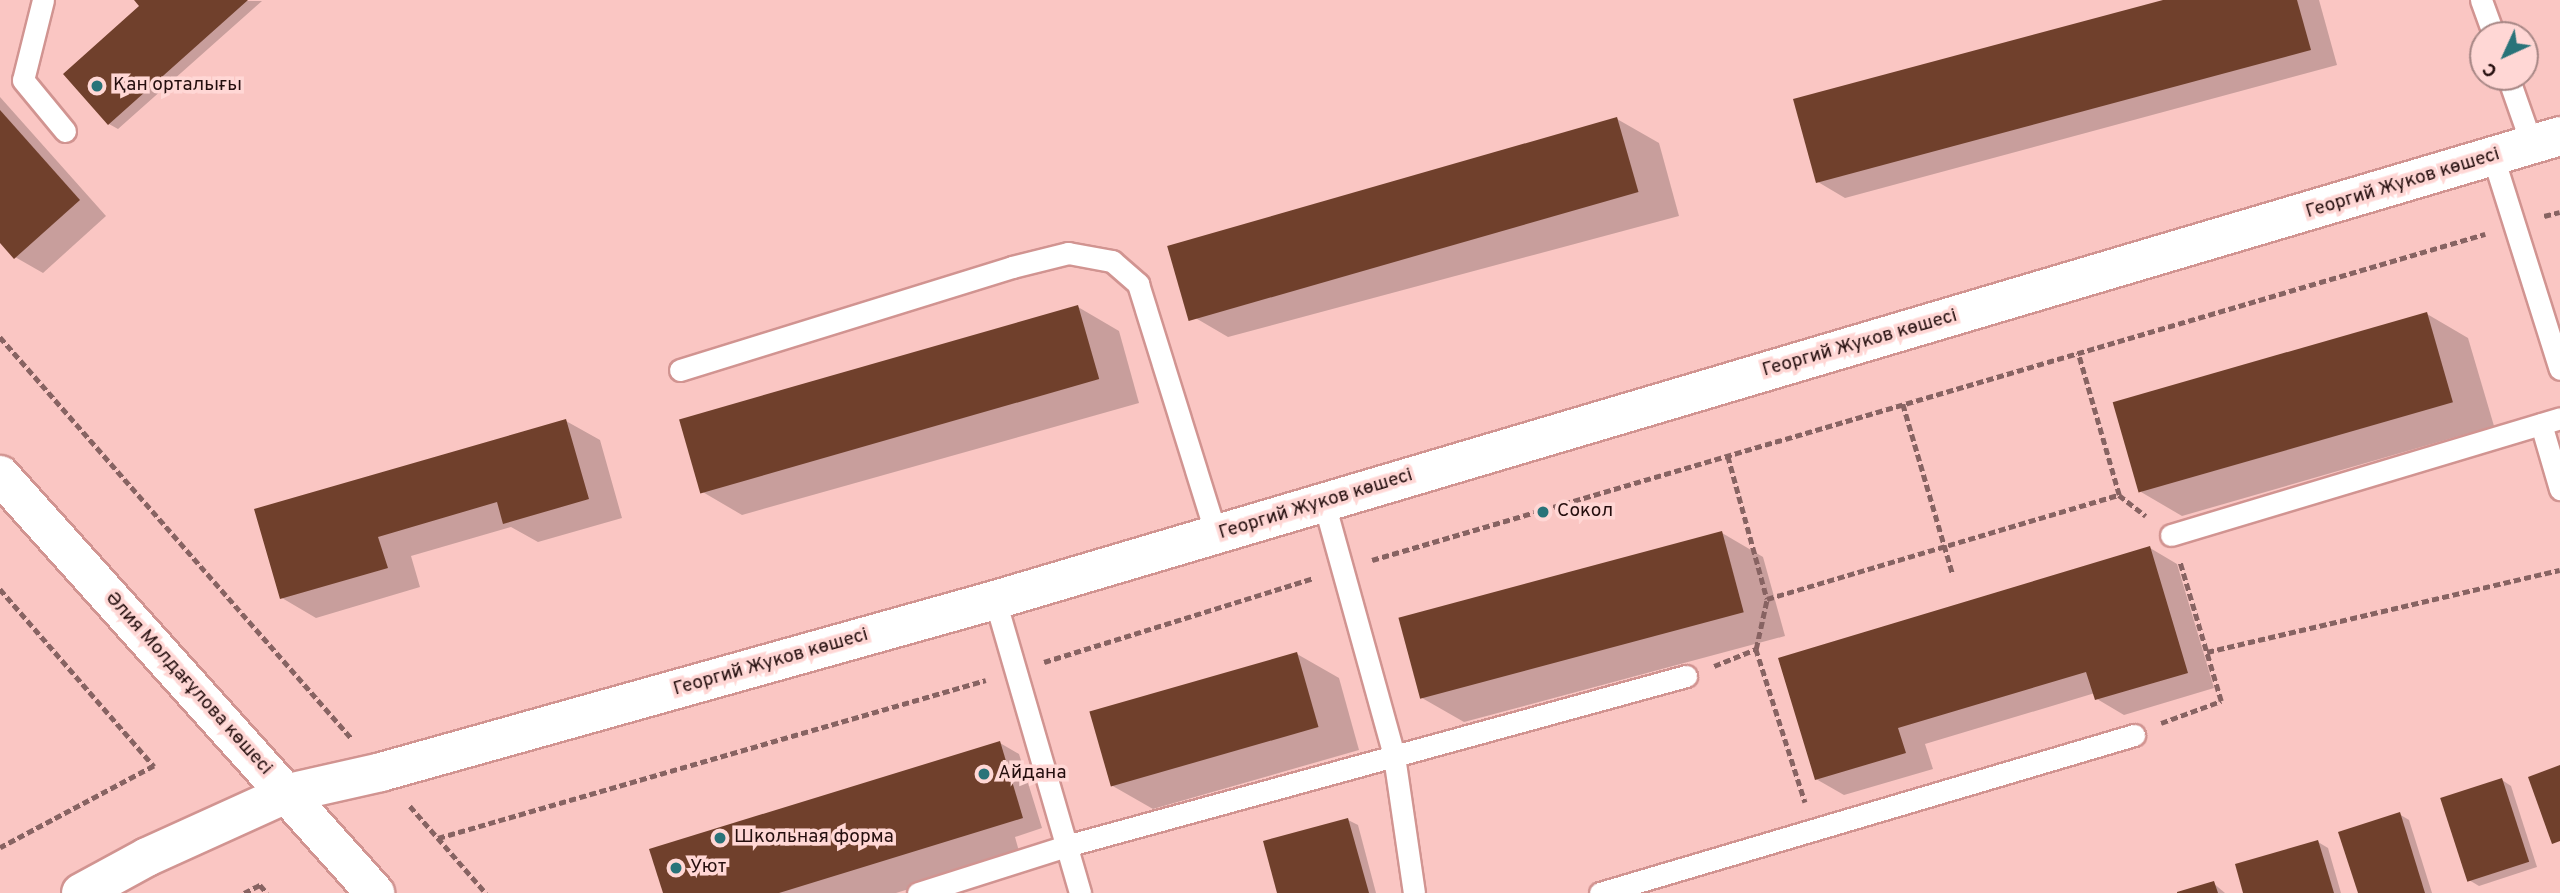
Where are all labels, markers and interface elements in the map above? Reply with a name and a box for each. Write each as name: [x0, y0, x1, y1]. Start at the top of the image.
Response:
north arrow: [2469, 21, 2539, 91]
text: С: [2478, 57, 2503, 82]
place label: Қан орталығы: [113, 75, 242, 97]
marker: Қан орталығы: [87, 76, 107, 96]
street label: Георгий Жуков көшесі: [2303, 144, 2503, 224]
street label: Георгий Жуков көшесі: [1760, 305, 1960, 383]
street label: Георгий Жуков көшесі: [1216, 465, 1416, 545]
place label: Сокол: [1557, 501, 1613, 523]
marker: Сокол: [1535, 504, 1551, 520]
street label: Әлия Молдағұлова көшесі: [100, 588, 276, 780]
street label: Георгий Жуков көшесі: [671, 624, 871, 702]
place label: Айдана: [998, 763, 1066, 785]
marker: Айдана: [976, 766, 992, 782]
place label: Школьная форма: [734, 827, 894, 849]
marker: Школьная форма: [712, 830, 728, 846]
place label: Уют: [690, 857, 726, 879]
marker: Уют: [668, 860, 684, 876]

